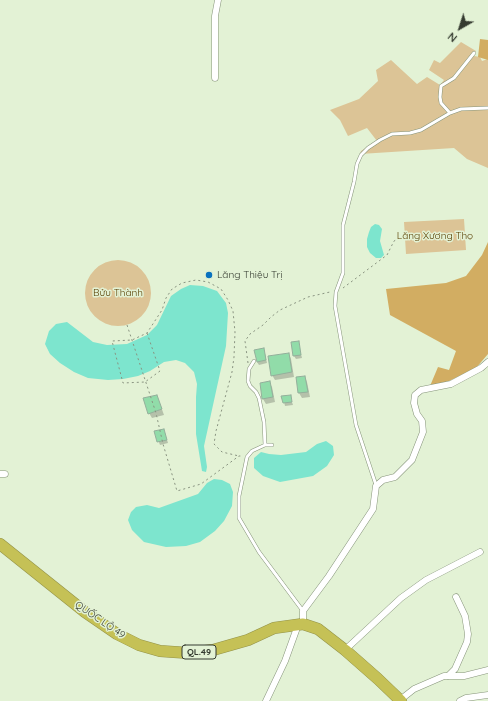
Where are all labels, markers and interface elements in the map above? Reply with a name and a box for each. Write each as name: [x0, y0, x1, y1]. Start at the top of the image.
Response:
north arrow: [440, 8, 480, 48]
text: N: [445, 29, 460, 45]
park label: Lăng Xương Thọ: [397, 230, 473, 242]
place label: Lăng Thiệu Trị: [217, 269, 282, 281]
marker: Lăng Thiệu Trị: [204, 270, 214, 280]
park label: Bửu Thành: [93, 287, 143, 299]
street label: QUỐC LỘ 49: [73, 599, 127, 641]
road number: QL.49: [182, 645, 216, 659]

